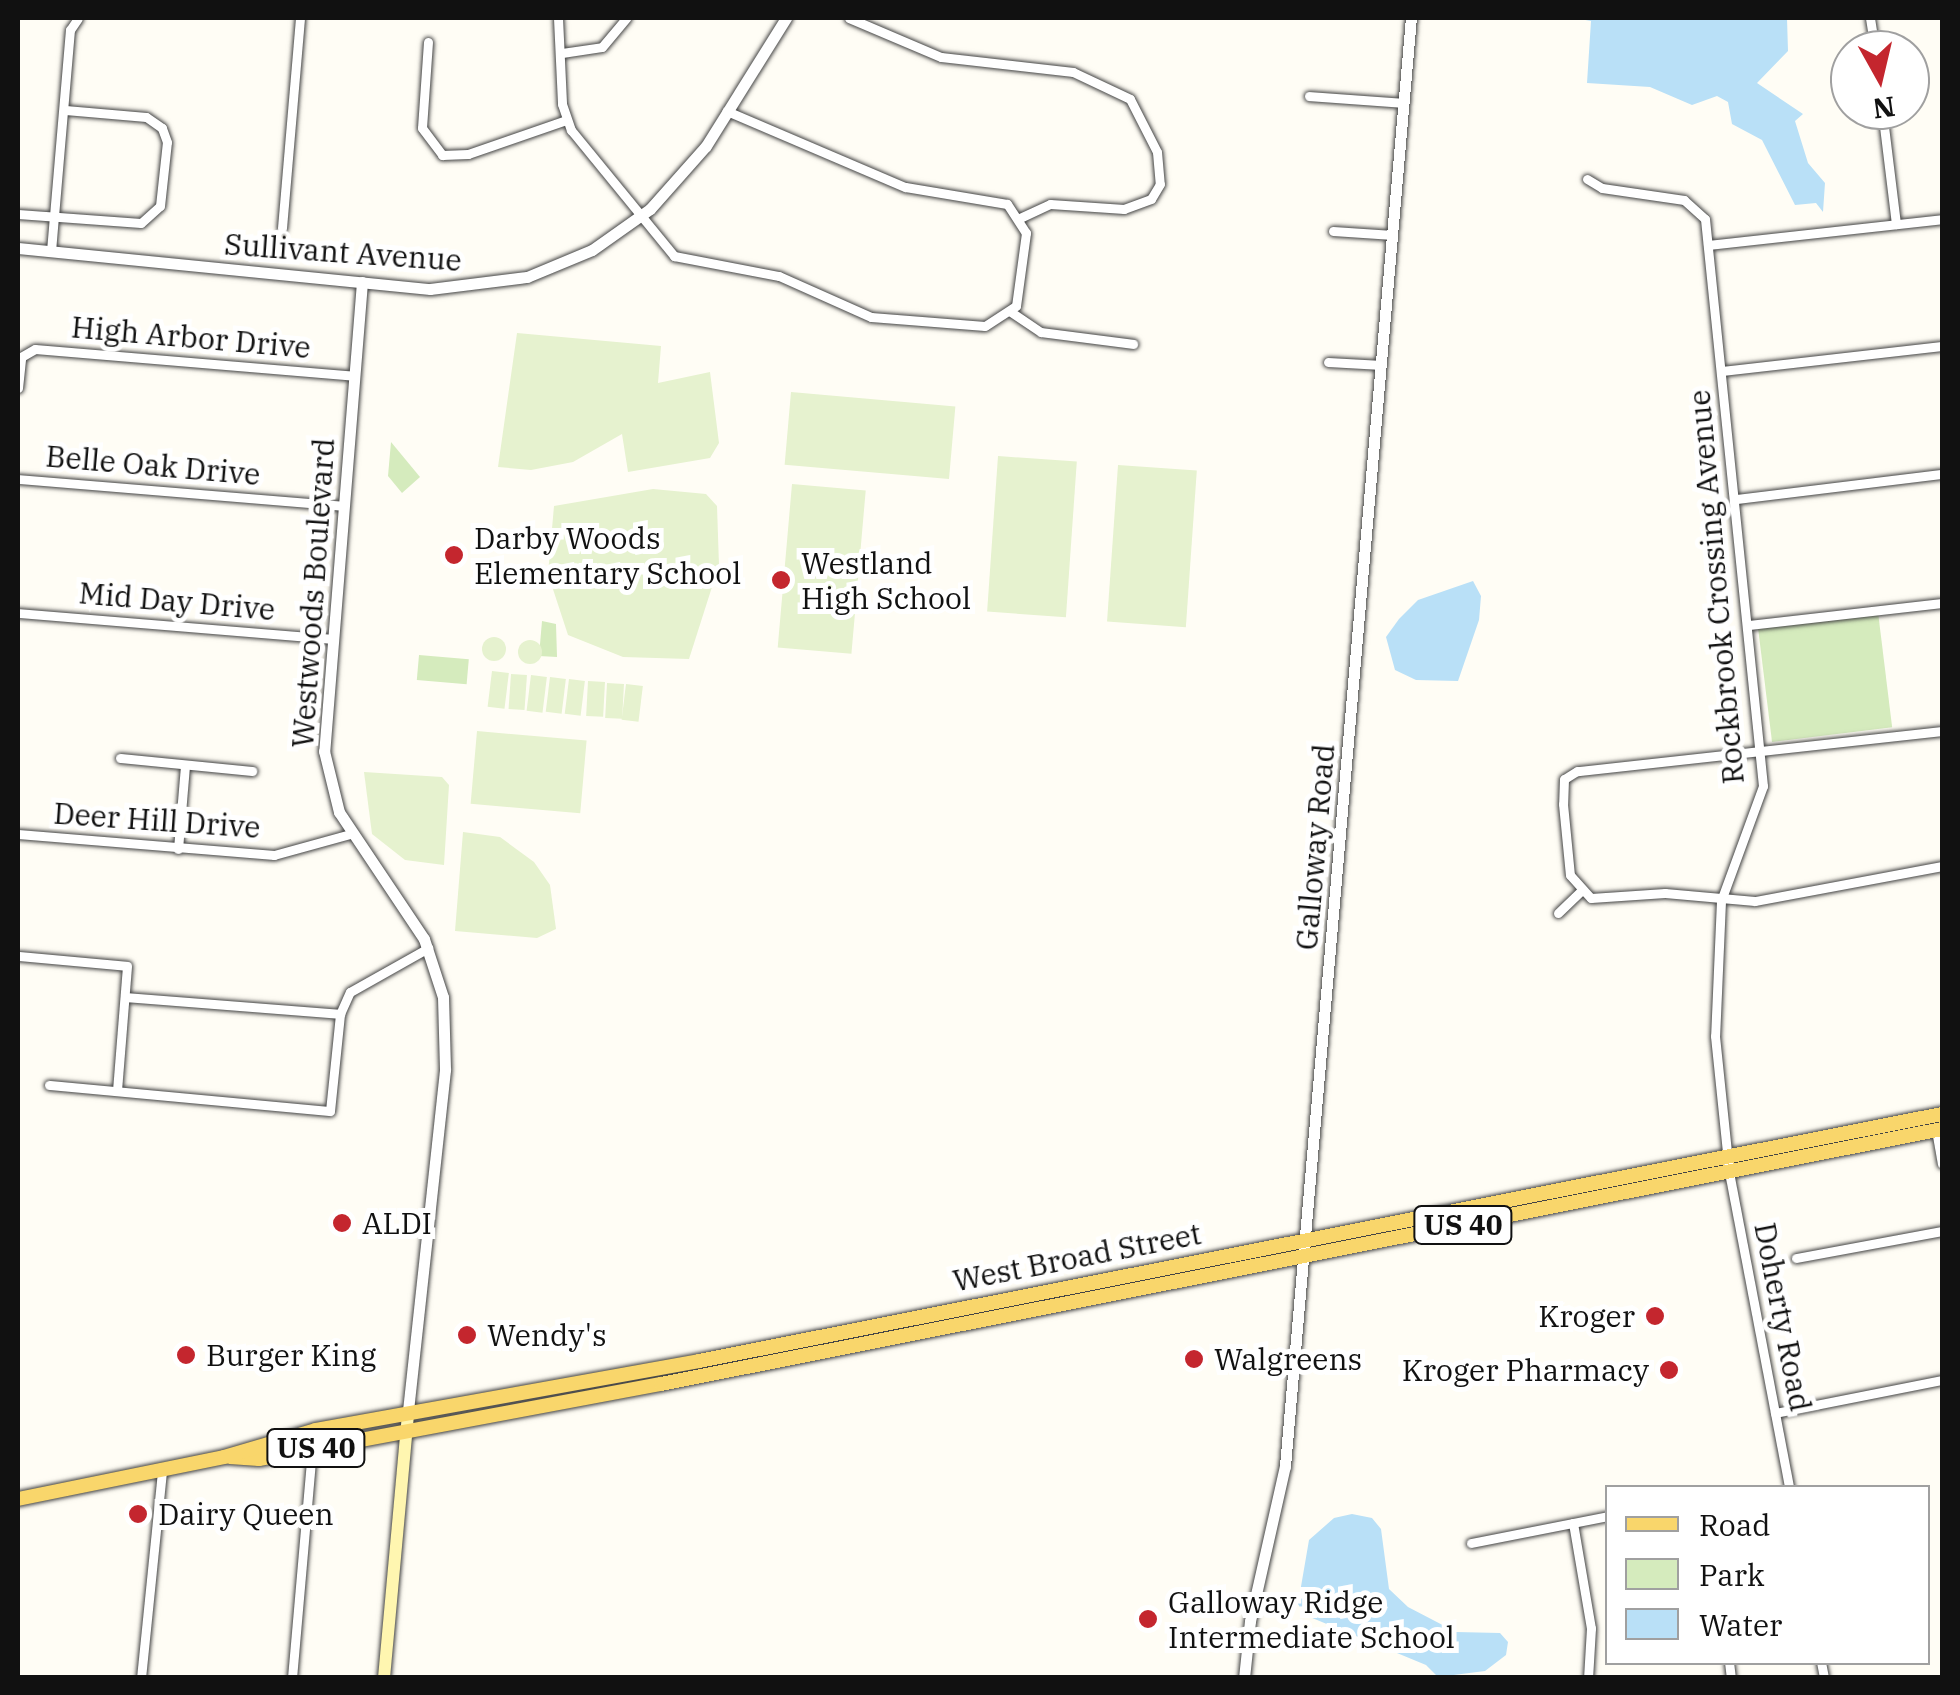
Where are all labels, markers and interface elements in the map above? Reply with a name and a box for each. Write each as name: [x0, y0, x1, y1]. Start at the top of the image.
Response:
north arrow: [1830, 30, 1930, 130]
text: N: [1870, 88, 1898, 128]
street label: Sullivant Avenue: [223, 226, 463, 278]
street label: High Arbor Drive: [70, 309, 312, 365]
street label: Rockbrook Crossing Avenue: [1681, 388, 1751, 786]
street label: Westwoods Boulevard: [284, 437, 342, 749]
street label: Belle Oak Drive: [44, 438, 262, 492]
place label: Darby Woods Elementary School: [474, 520, 741, 590]
marker: Darby Woods Elementary School: [443, 544, 465, 566]
place label: Westland High School: [801, 545, 971, 616]
marker: Westland High School: [770, 569, 792, 591]
street label: Mid Day Drive: [77, 574, 277, 628]
street label: Galloway Road: [1288, 742, 1342, 952]
street label: Deer Hill Drive: [52, 795, 262, 845]
road number: US 40: [1413, 1202, 1513, 1248]
place label: ALDI: [362, 1205, 432, 1241]
marker: ALDI: [331, 1212, 353, 1234]
street label: West Broad Street: [950, 1215, 1204, 1299]
street label: Doherty Road: [1747, 1220, 1819, 1414]
place label: Kroger: [1538, 1298, 1635, 1334]
marker: Kroger: [1644, 1305, 1666, 1327]
place label: Wendy's: [487, 1317, 607, 1353]
marker: Wendy's: [456, 1324, 478, 1346]
place label: Burger King: [206, 1337, 376, 1373]
place label: Walgreens: [1214, 1341, 1362, 1377]
marker: Burger King: [175, 1344, 197, 1366]
marker: Walgreens: [1183, 1348, 1205, 1370]
place label: Kroger Pharmacy: [1402, 1352, 1649, 1388]
marker: Kroger Pharmacy: [1658, 1359, 1680, 1381]
road number: US 40: [266, 1425, 366, 1471]
legend: [1605, 1485, 1930, 1665]
place label: Dairy Queen: [158, 1496, 334, 1532]
marker: Dairy Queen: [127, 1503, 149, 1525]
text: Road: [1699, 1505, 1771, 1544]
text: Park: [1699, 1555, 1765, 1594]
place label: Galloway Ridge Intermediate School: [1168, 1584, 1455, 1654]
text: Water: [1699, 1605, 1782, 1644]
marker: Galloway Ridge Intermediate School: [1137, 1608, 1159, 1630]

